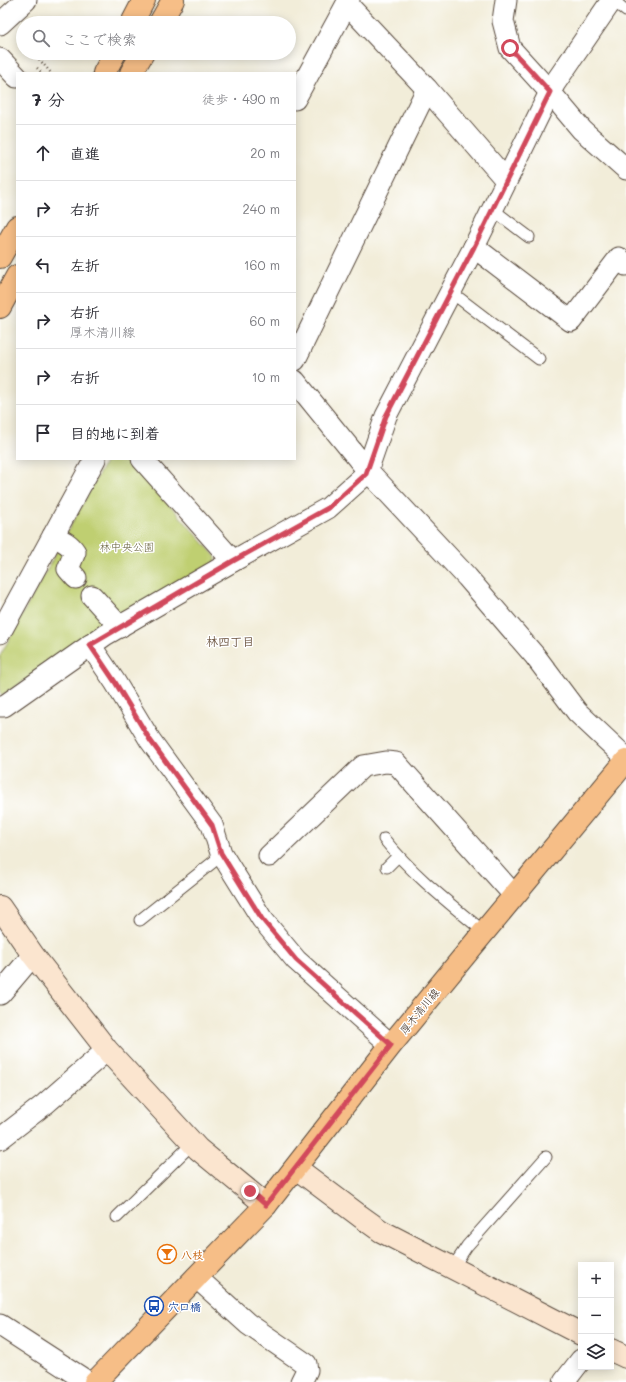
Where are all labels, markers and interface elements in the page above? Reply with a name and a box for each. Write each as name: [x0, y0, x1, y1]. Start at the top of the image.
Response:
search box: [16, 16, 296, 60]
icon: search: [30, 27, 52, 49]
text: ここで検索: [62, 29, 137, 49]
route start: [501, 39, 519, 57]
text: 7 分: [32, 88, 65, 110]
text: 徒歩 · 490 m: [202, 90, 280, 107]
icon: ahead: [32, 142, 54, 164]
text: 直進: [70, 143, 100, 163]
text: 20 m: [250, 144, 280, 161]
icon: right: [32, 198, 54, 220]
text: 右折: [70, 199, 100, 219]
text: 240 m: [243, 200, 280, 217]
icon: left: [32, 254, 54, 276]
text: 左折: [70, 255, 100, 275]
text: 160 m: [244, 256, 280, 273]
text: 右折: [70, 302, 100, 322]
icon: right: [32, 310, 54, 332]
text: 60 m: [250, 312, 280, 329]
text: 厚木清川線: [70, 323, 135, 340]
icon: right: [32, 366, 54, 388]
text: 右折: [70, 367, 100, 387]
text: 10 m: [252, 368, 280, 385]
icon: arrive: [32, 422, 54, 444]
text: 目的地に到着: [70, 423, 160, 443]
park label: 林中央公園: [100, 539, 155, 554]
district label: 林四丁目: [206, 633, 254, 649]
street label: 厚木清川線: [396, 985, 442, 1037]
route end: [241, 1182, 259, 1200]
bar icon: 八枝: [156, 1243, 178, 1265]
place label: 八枝: [181, 1247, 204, 1262]
map controls: [578, 1262, 614, 1370]
button: +: [578, 1262, 614, 1298]
bus stop icon: 穴口橋: [143, 1295, 165, 1317]
button: −: [578, 1298, 614, 1334]
place label: 穴口橋: [168, 1299, 201, 1314]
button: layers: [578, 1334, 614, 1370]

